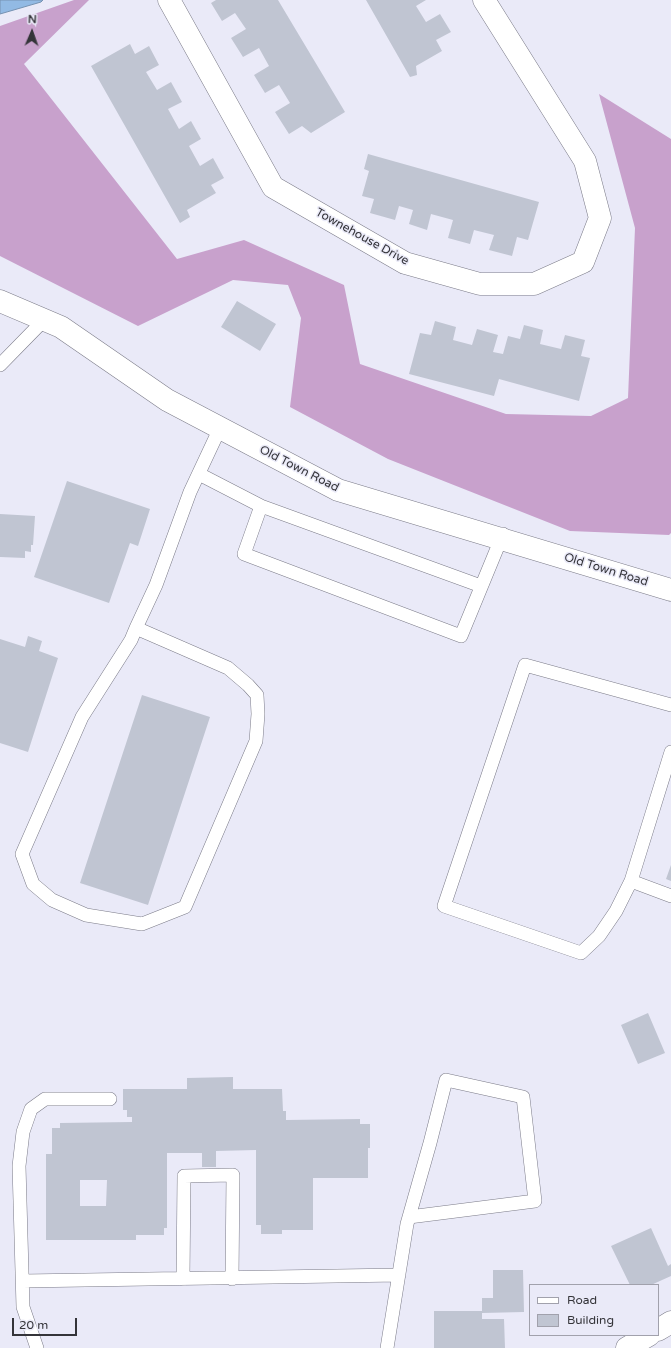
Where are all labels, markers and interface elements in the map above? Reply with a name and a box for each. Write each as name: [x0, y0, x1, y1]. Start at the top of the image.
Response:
north arrow: [12, 12, 52, 52]
text: N: [28, 13, 37, 26]
street label: Townehouse Drive: [313, 205, 411, 269]
street label: Old Town Road: [257, 443, 341, 495]
street label: Old Town Road: [562, 550, 650, 590]
legend: [529, 1284, 659, 1336]
text: Road: [567, 1293, 597, 1307]
scale bar: [14, 1310, 79, 1336]
text: Building: [567, 1313, 614, 1327]
text: 20 m: [19, 1318, 48, 1332]

